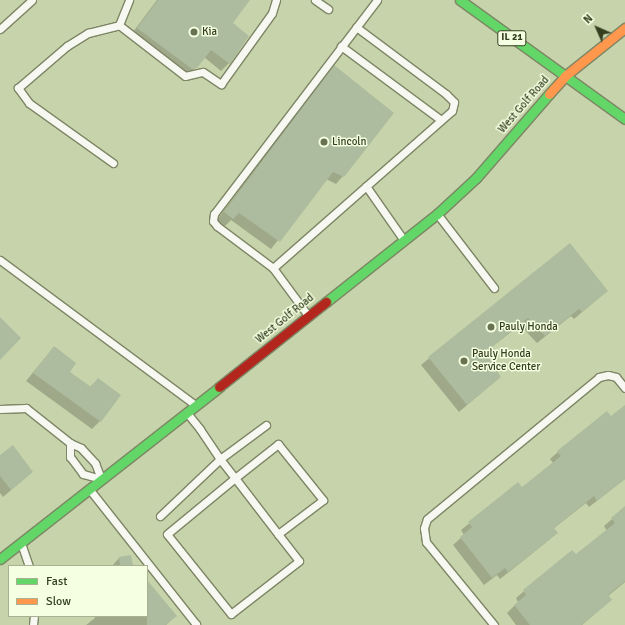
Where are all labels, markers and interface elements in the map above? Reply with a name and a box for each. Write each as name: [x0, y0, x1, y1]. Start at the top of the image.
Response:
north arrow: [577, 8, 617, 48]
text: N: [581, 12, 595, 26]
place label: Kia: [202, 25, 217, 39]
marker: Kia: [189, 27, 199, 37]
road number: IL 21: [497, 30, 527, 46]
street label: West Golf Road: [496, 74, 552, 136]
place label: Lincoln: [332, 135, 367, 149]
marker: Lincoln: [319, 137, 329, 147]
street label: West Golf Road: [253, 291, 317, 347]
place label: Pauly Honda: [499, 320, 558, 334]
marker: Pauly Honda: [486, 322, 496, 332]
place label: Pauly Honda Service Center: [472, 348, 540, 374]
marker: Pauly Honda Service Center: [459, 356, 469, 366]
legend: [8, 565, 148, 617]
text: Fast: [46, 574, 67, 589]
text: Slow: [46, 594, 71, 609]

